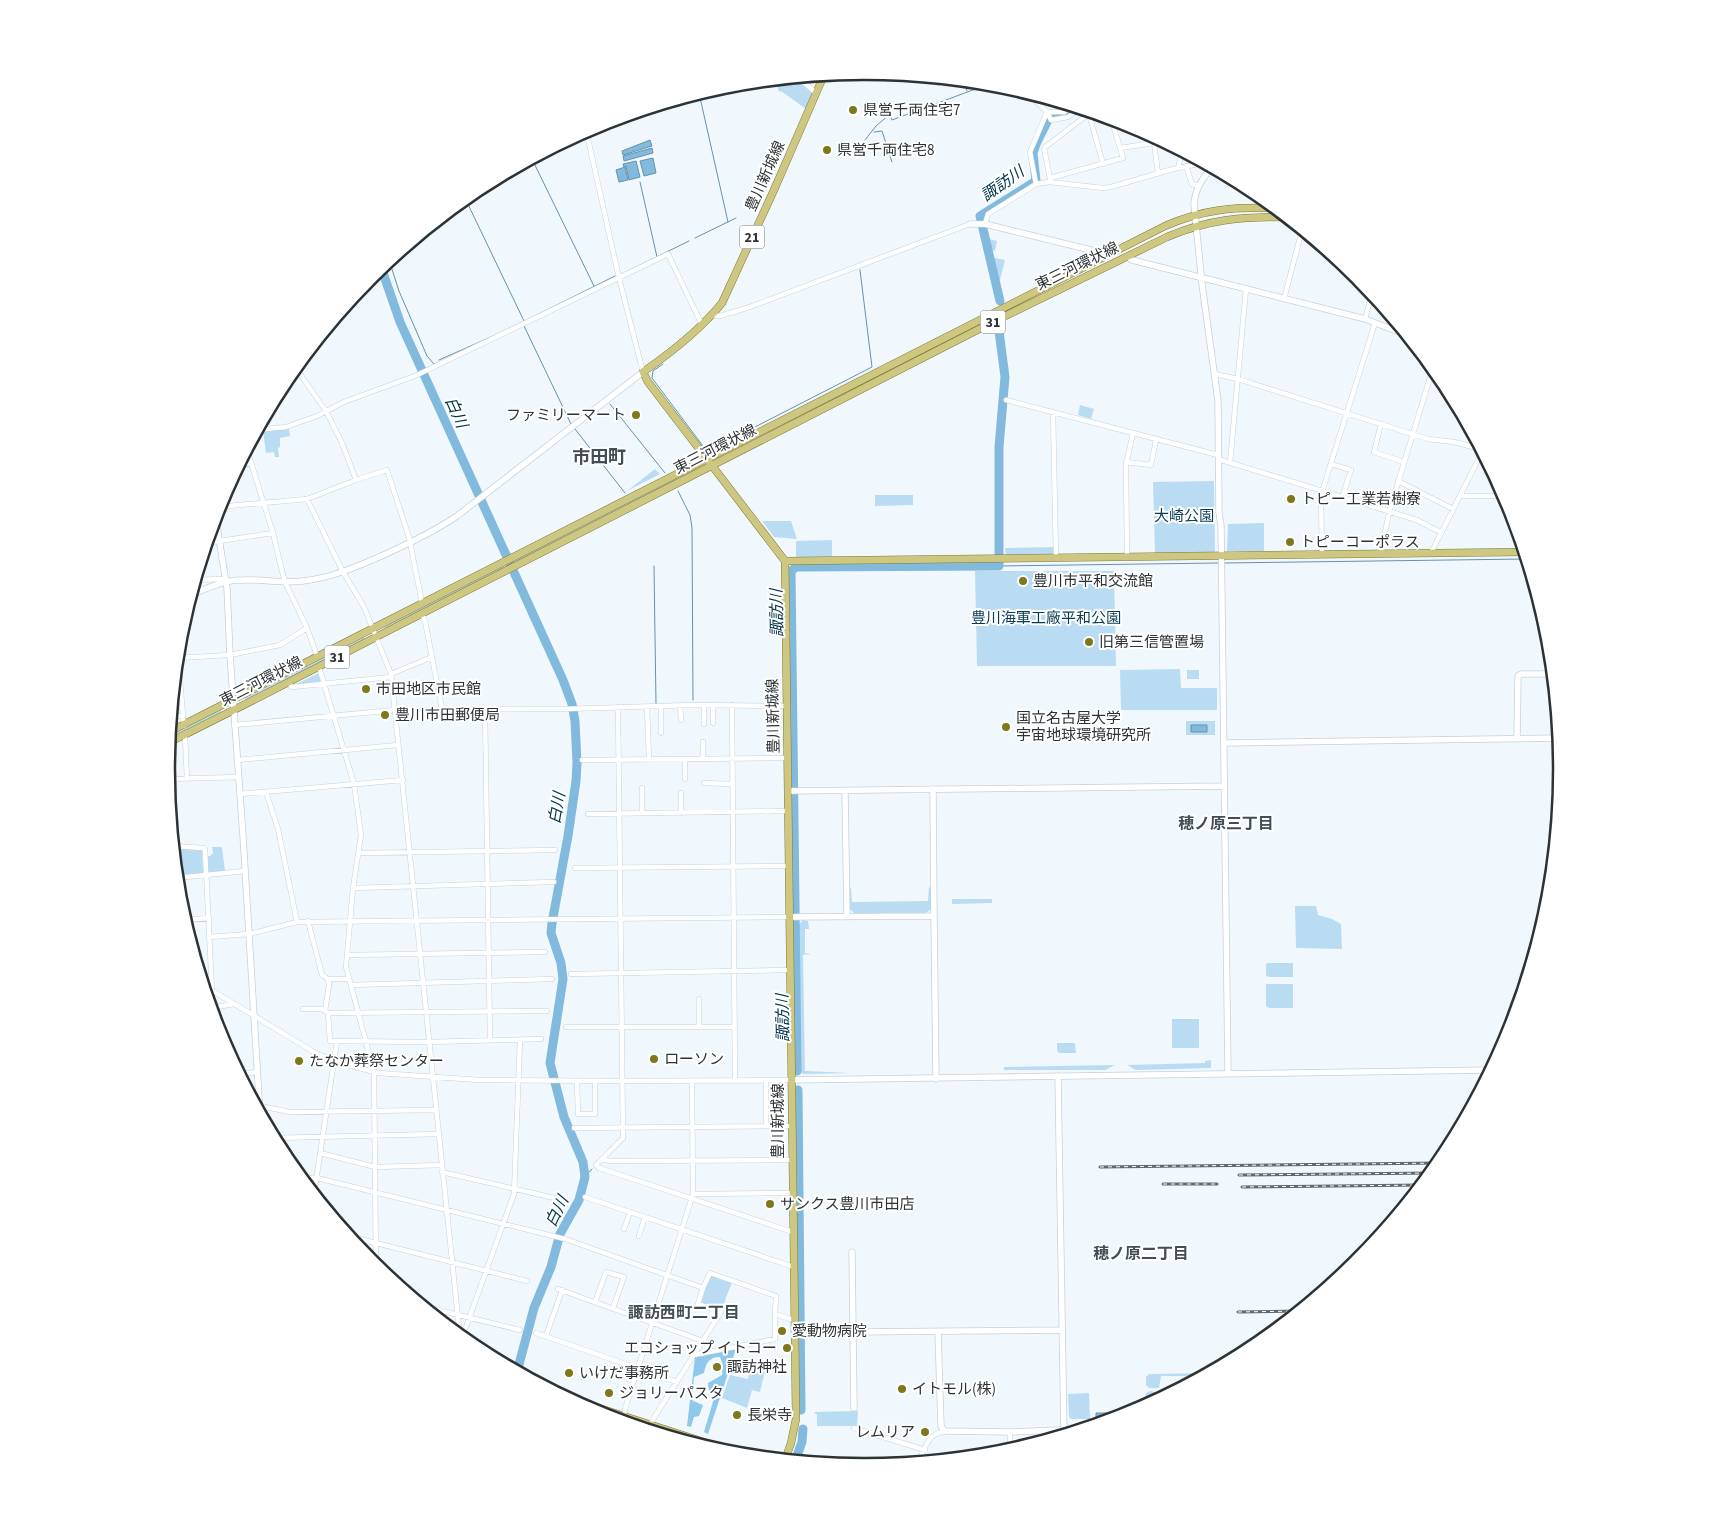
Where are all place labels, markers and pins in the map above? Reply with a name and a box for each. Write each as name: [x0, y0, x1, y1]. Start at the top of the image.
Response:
place label: 県営千両住宅7: [863, 100, 960, 121]
marker: 県営千両住宅7: [847, 104, 859, 116]
place label: 県営千両住宅8: [837, 140, 934, 161]
marker: 県営千両住宅8: [821, 144, 833, 156]
place label: ファミリーマート: [506, 405, 626, 426]
marker: ファミリーマート: [630, 409, 642, 421]
place label: トピー工業若樹寮: [1301, 489, 1421, 510]
marker: トピー工業若樹寮: [1285, 493, 1297, 505]
place label: トピーコーポラス: [1300, 532, 1420, 553]
marker: トピーコーポラス: [1284, 536, 1296, 548]
place label: 豊川市平和交流館: [1033, 571, 1153, 592]
marker: 豊川市平和交流館: [1017, 575, 1029, 587]
place label: 旧第三信管置場: [1099, 632, 1204, 653]
marker: 旧第三信管置場: [1083, 636, 1095, 648]
place label: 市田地区市民館: [376, 679, 481, 700]
marker: 市田地区市民館: [360, 683, 372, 695]
place label: 豊川市田郵便局: [395, 705, 500, 726]
place label: 国立名古屋大学 宇宙地球環境研究所: [1016, 708, 1151, 746]
marker: 豊川市田郵便局: [379, 709, 391, 721]
marker: 国立名古屋大学 宇宙地球環境研究所: [1000, 721, 1012, 733]
place label: ローソン: [664, 1049, 724, 1070]
place label: たなか葬祭センター: [309, 1051, 444, 1072]
marker: ローソン: [648, 1053, 660, 1065]
marker: たなか葬祭センター: [293, 1055, 305, 1067]
place label: サンクス豊川市田店: [780, 1194, 915, 1215]
marker: サンクス豊川市田店: [764, 1198, 776, 1210]
place label: 愛動物病院: [792, 1321, 867, 1342]
marker: 愛動物病院: [776, 1325, 788, 1337]
place label: エコショップ イトコー: [624, 1338, 777, 1359]
marker: エコショップ イトコー: [781, 1342, 793, 1354]
place label: 諏訪神社: [727, 1357, 787, 1378]
marker: 諏訪神社: [711, 1361, 723, 1373]
place label: いけだ事務所: [579, 1363, 669, 1384]
marker: いけだ事務所: [563, 1367, 575, 1379]
place label: イトモル(株): [912, 1379, 996, 1400]
place label: ジョリーパスタ: [619, 1383, 724, 1404]
marker: イトモル(株): [896, 1383, 908, 1395]
marker: ジョリーパスタ: [603, 1387, 615, 1399]
place label: 長栄寺: [747, 1405, 792, 1426]
marker: 長栄寺: [731, 1409, 743, 1421]
place label: レムリア: [855, 1422, 915, 1443]
marker: レムリア: [919, 1426, 931, 1438]

